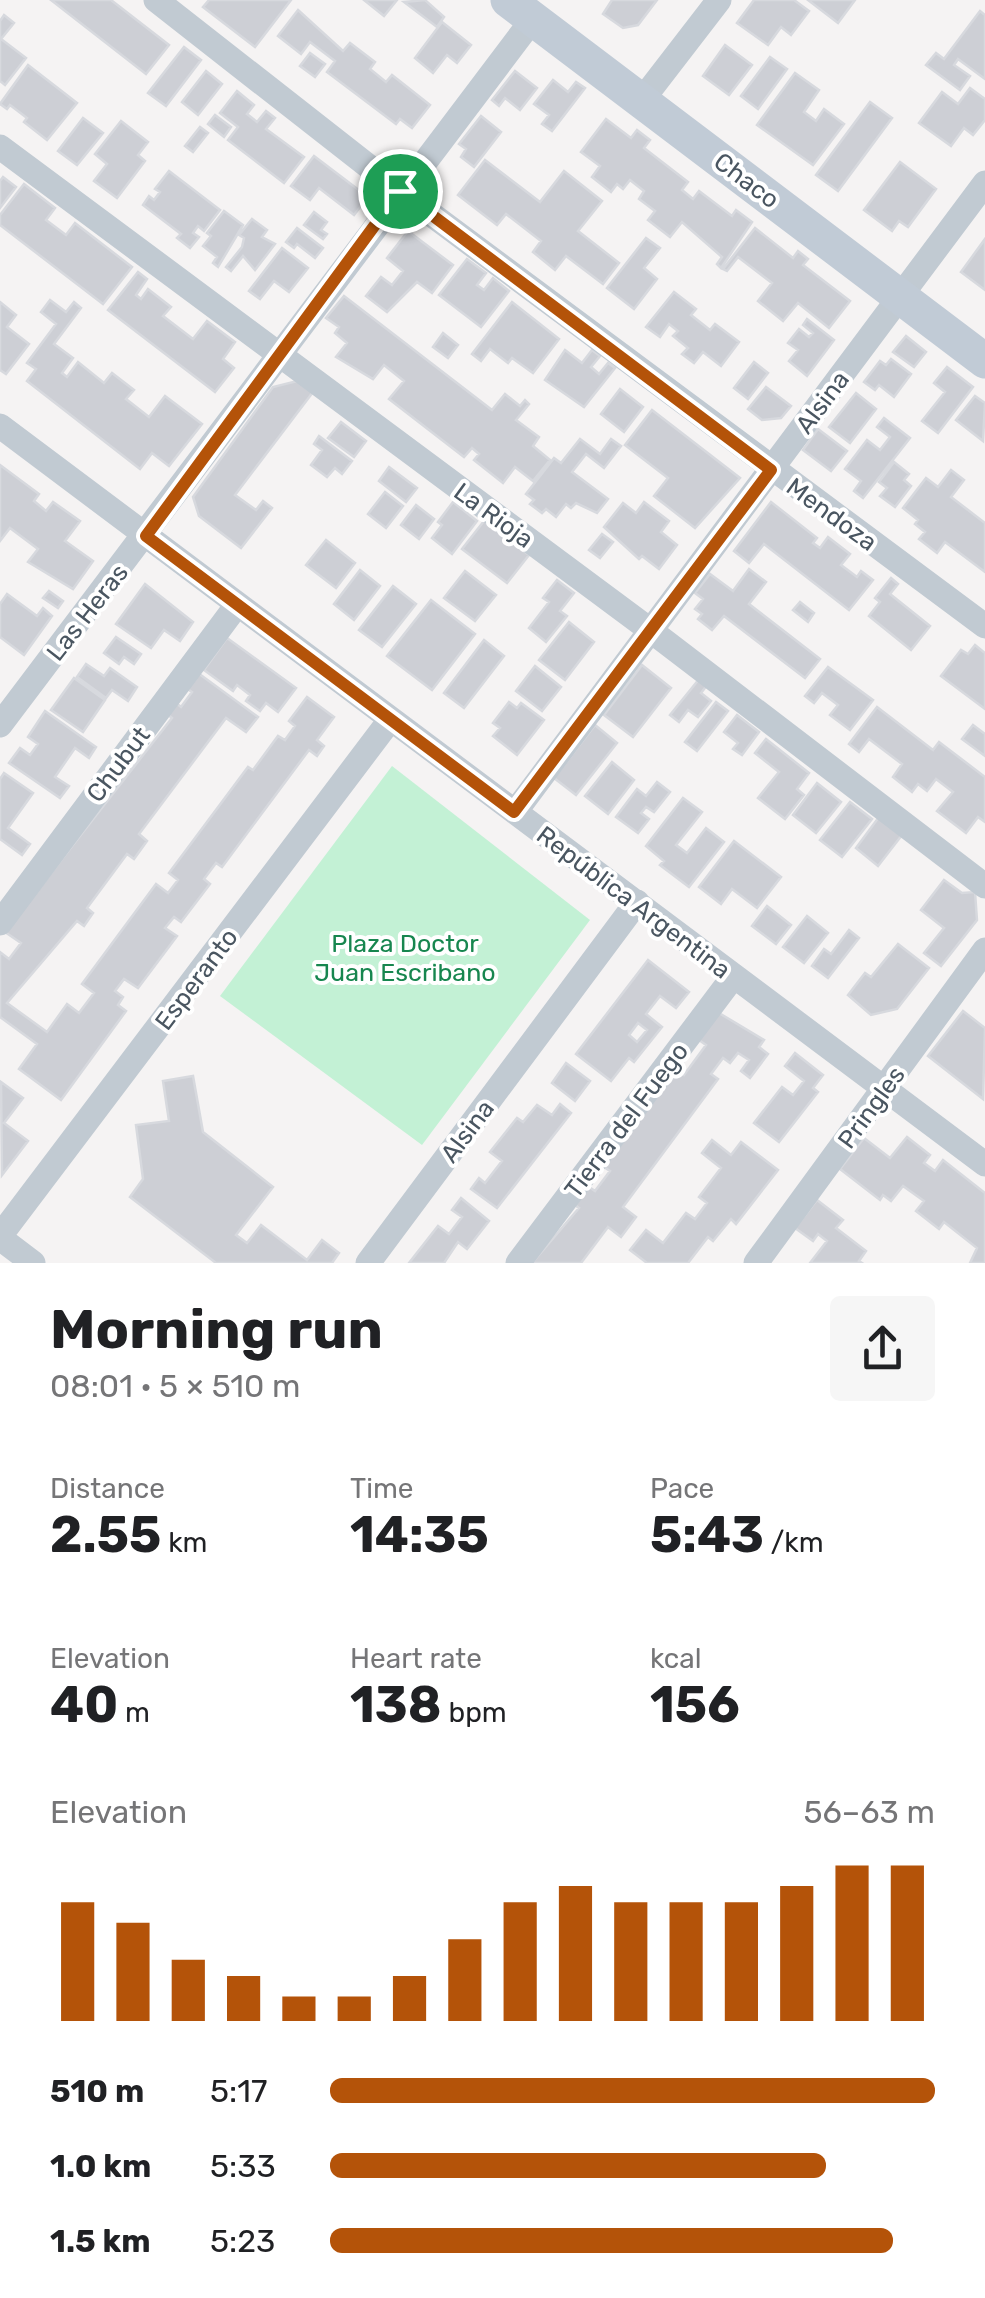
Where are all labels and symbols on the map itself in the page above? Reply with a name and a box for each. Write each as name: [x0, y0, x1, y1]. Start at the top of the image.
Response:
street label: Chaco: [708, 147, 785, 214]
pin: [358, 149, 443, 234]
street label: Alsina: [790, 365, 855, 439]
street label: Mendoza: [781, 472, 883, 557]
street label: La Rioja: [448, 477, 539, 554]
street label: Las Heras: [41, 558, 134, 666]
street label: Chubut: [81, 721, 156, 808]
street label: República Argentina: [531, 820, 736, 985]
street label: Esperanto: [149, 923, 244, 1036]
park label: Plaza Doctor Juan Escribano: [314, 929, 496, 987]
street label: Tierra del Fuego: [559, 1037, 694, 1204]
street label: Pringles: [832, 1061, 911, 1154]
street label: Alsina: [435, 1094, 500, 1168]

